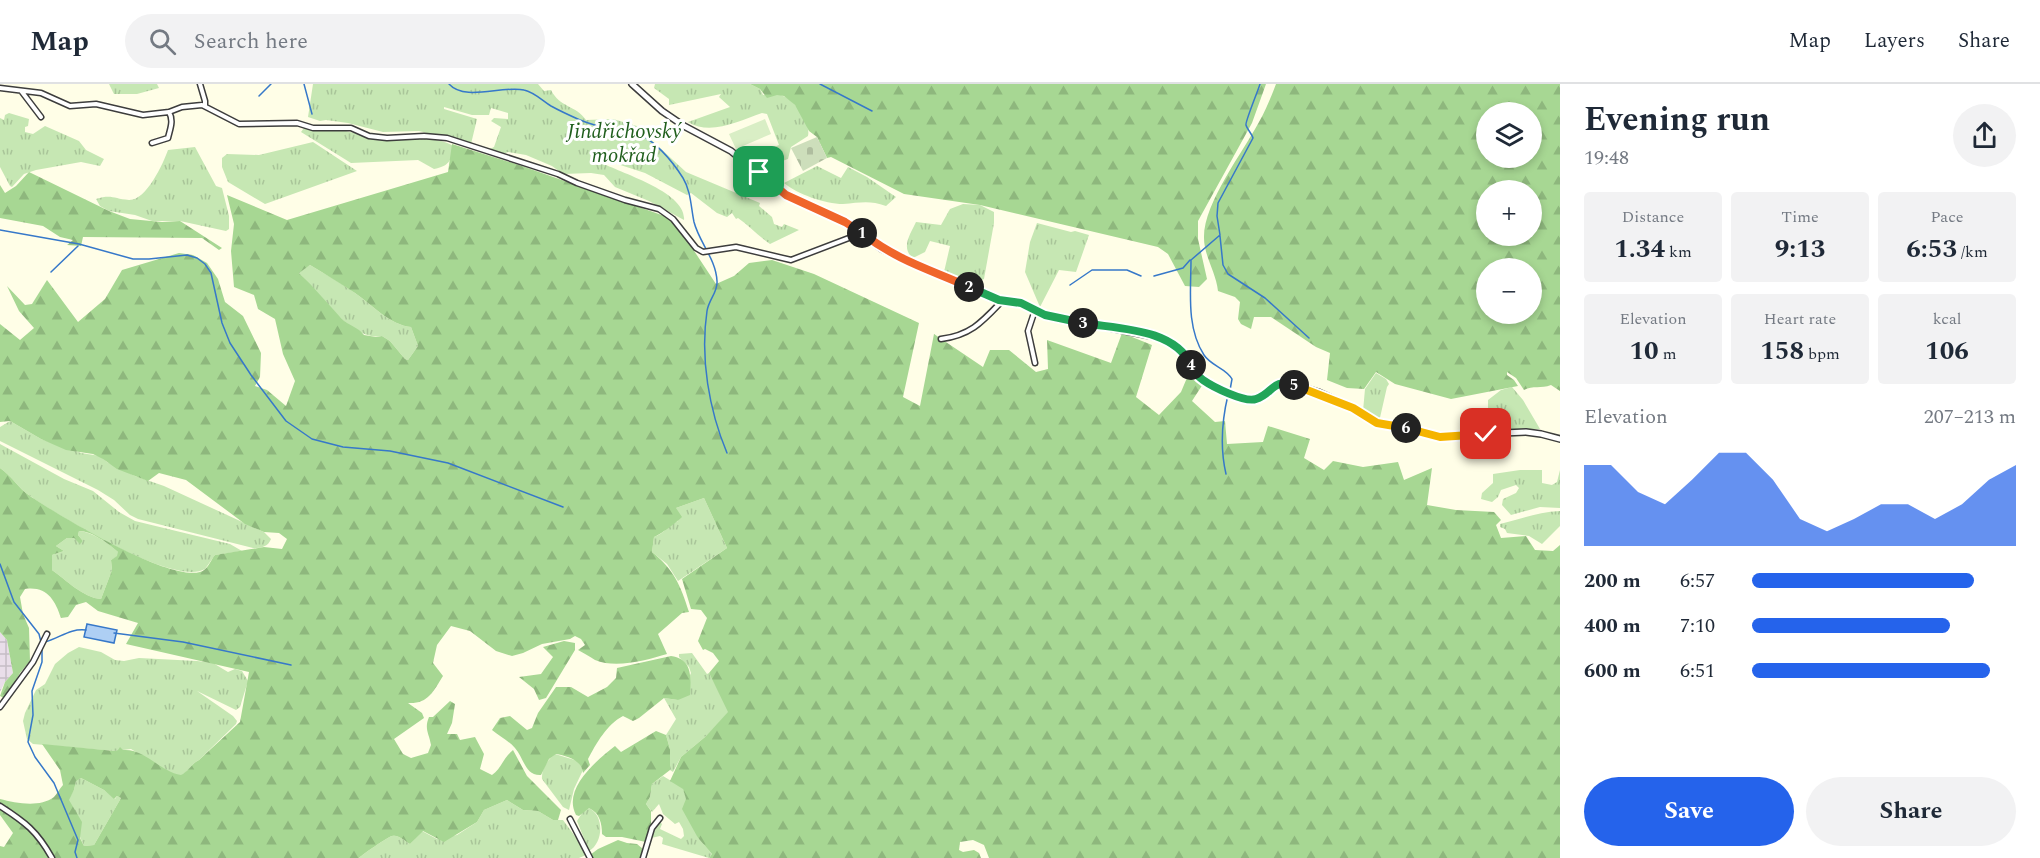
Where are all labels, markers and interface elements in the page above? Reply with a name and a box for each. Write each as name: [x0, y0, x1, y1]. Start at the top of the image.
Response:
search box: [125, 14, 545, 68]
text: Map: [30, 20, 89, 63]
icon: search: [146, 25, 179, 58]
text: Search here: [194, 25, 308, 58]
text: Map: [1789, 25, 1831, 57]
text: Layers: [1864, 25, 1925, 57]
text: Share: [1958, 25, 2010, 57]
text: Evening run: [1584, 95, 1770, 145]
map controls: [1476, 102, 1542, 324]
button: layers: [1476, 102, 1542, 168]
button: share: [1953, 104, 2016, 167]
park label: Jindřichovský mokřad: [565, 116, 683, 172]
text: 19:48: [1584, 143, 1629, 173]
pin: [733, 146, 784, 197]
icon: arrive: [742, 155, 775, 188]
button: +: [1476, 180, 1542, 246]
text: Distance: [1622, 205, 1684, 229]
text: Time: [1781, 205, 1819, 229]
text: Pace: [1930, 205, 1964, 229]
pin: 1: [847, 218, 877, 248]
text: 1: [858, 221, 866, 245]
text: 1.34: [1614, 229, 1665, 269]
text: 9:13: [1775, 229, 1825, 269]
text: 6:53: [1906, 229, 1957, 269]
text: km: [1665, 240, 1692, 264]
text: /km: [1957, 240, 1988, 264]
button: −: [1476, 258, 1542, 324]
pin: 2: [954, 272, 984, 302]
text: 2: [965, 275, 973, 299]
text: Elevation: [1619, 307, 1687, 331]
text: Heart rate: [1764, 307, 1836, 331]
text: kcal: [1933, 307, 1961, 331]
pin: 3: [1068, 308, 1098, 338]
text: 3: [1079, 311, 1087, 335]
text: 10: [1630, 331, 1659, 371]
text: 158: [1760, 331, 1804, 371]
text: 106: [1925, 331, 1969, 371]
text: m: [1659, 342, 1676, 366]
text: bpm: [1804, 342, 1840, 366]
pin: 4: [1176, 350, 1206, 380]
text: 4: [1187, 353, 1195, 377]
pin: 5: [1279, 370, 1309, 400]
text: 5: [1290, 373, 1298, 397]
text: Elevation: [1584, 402, 1668, 432]
text: 207–213 m: [1924, 402, 2016, 432]
pin: [1460, 408, 1511, 459]
pin: 6: [1391, 413, 1421, 443]
text: 6: [1402, 416, 1410, 440]
icon: check: [1469, 417, 1502, 450]
text: 200 m: [1584, 566, 1641, 596]
text: 6:57: [1680, 566, 1715, 596]
text: 400 m: [1584, 611, 1641, 641]
text: 7:10: [1680, 611, 1715, 641]
text: 600 m: [1584, 656, 1641, 686]
text: 6:51: [1680, 656, 1715, 686]
button: Save: [1584, 777, 1794, 846]
button: Share: [1806, 777, 2016, 846]

